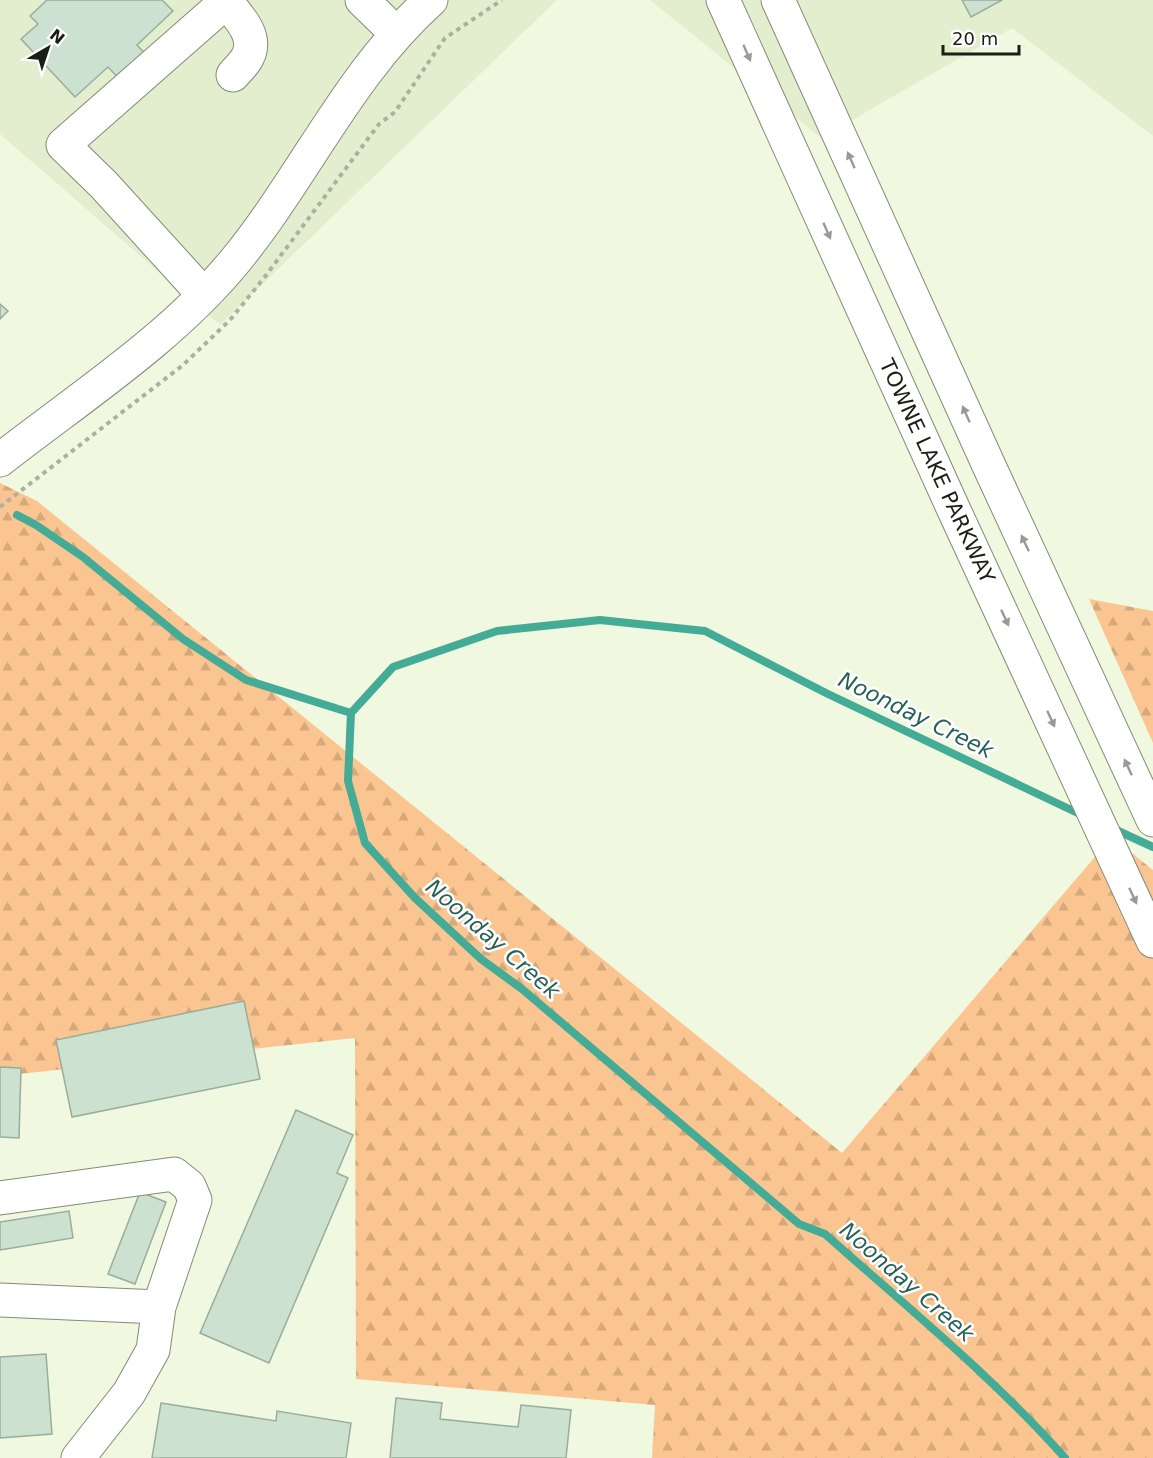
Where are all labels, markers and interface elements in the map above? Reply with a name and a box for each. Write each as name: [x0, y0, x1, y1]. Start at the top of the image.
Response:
north arrow: [18, 18, 78, 78]
scale bar: [943, 18, 1020, 56]
text: N: [46, 25, 68, 48]
text: 20 m: [952, 28, 998, 49]
one-way arrow: [742, 45, 752, 63]
one-way arrow: [846, 151, 856, 169]
one-way arrow: [823, 222, 832, 239]
street label: TOWNE LAKE PARKWAY: [874, 354, 1000, 587]
one-way arrow: [961, 405, 971, 423]
one-way arrow: [1020, 533, 1030, 551]
one-way arrow: [1000, 610, 1009, 627]
water label: Noonday Creek: [835, 667, 999, 764]
one-way arrow: [1047, 710, 1057, 728]
one-way arrow: [1124, 759, 1133, 776]
water label: Noonday Creek: [421, 874, 566, 1005]
one-way arrow: [1128, 888, 1137, 905]
water label: Noonday Creek: [835, 1217, 980, 1348]

